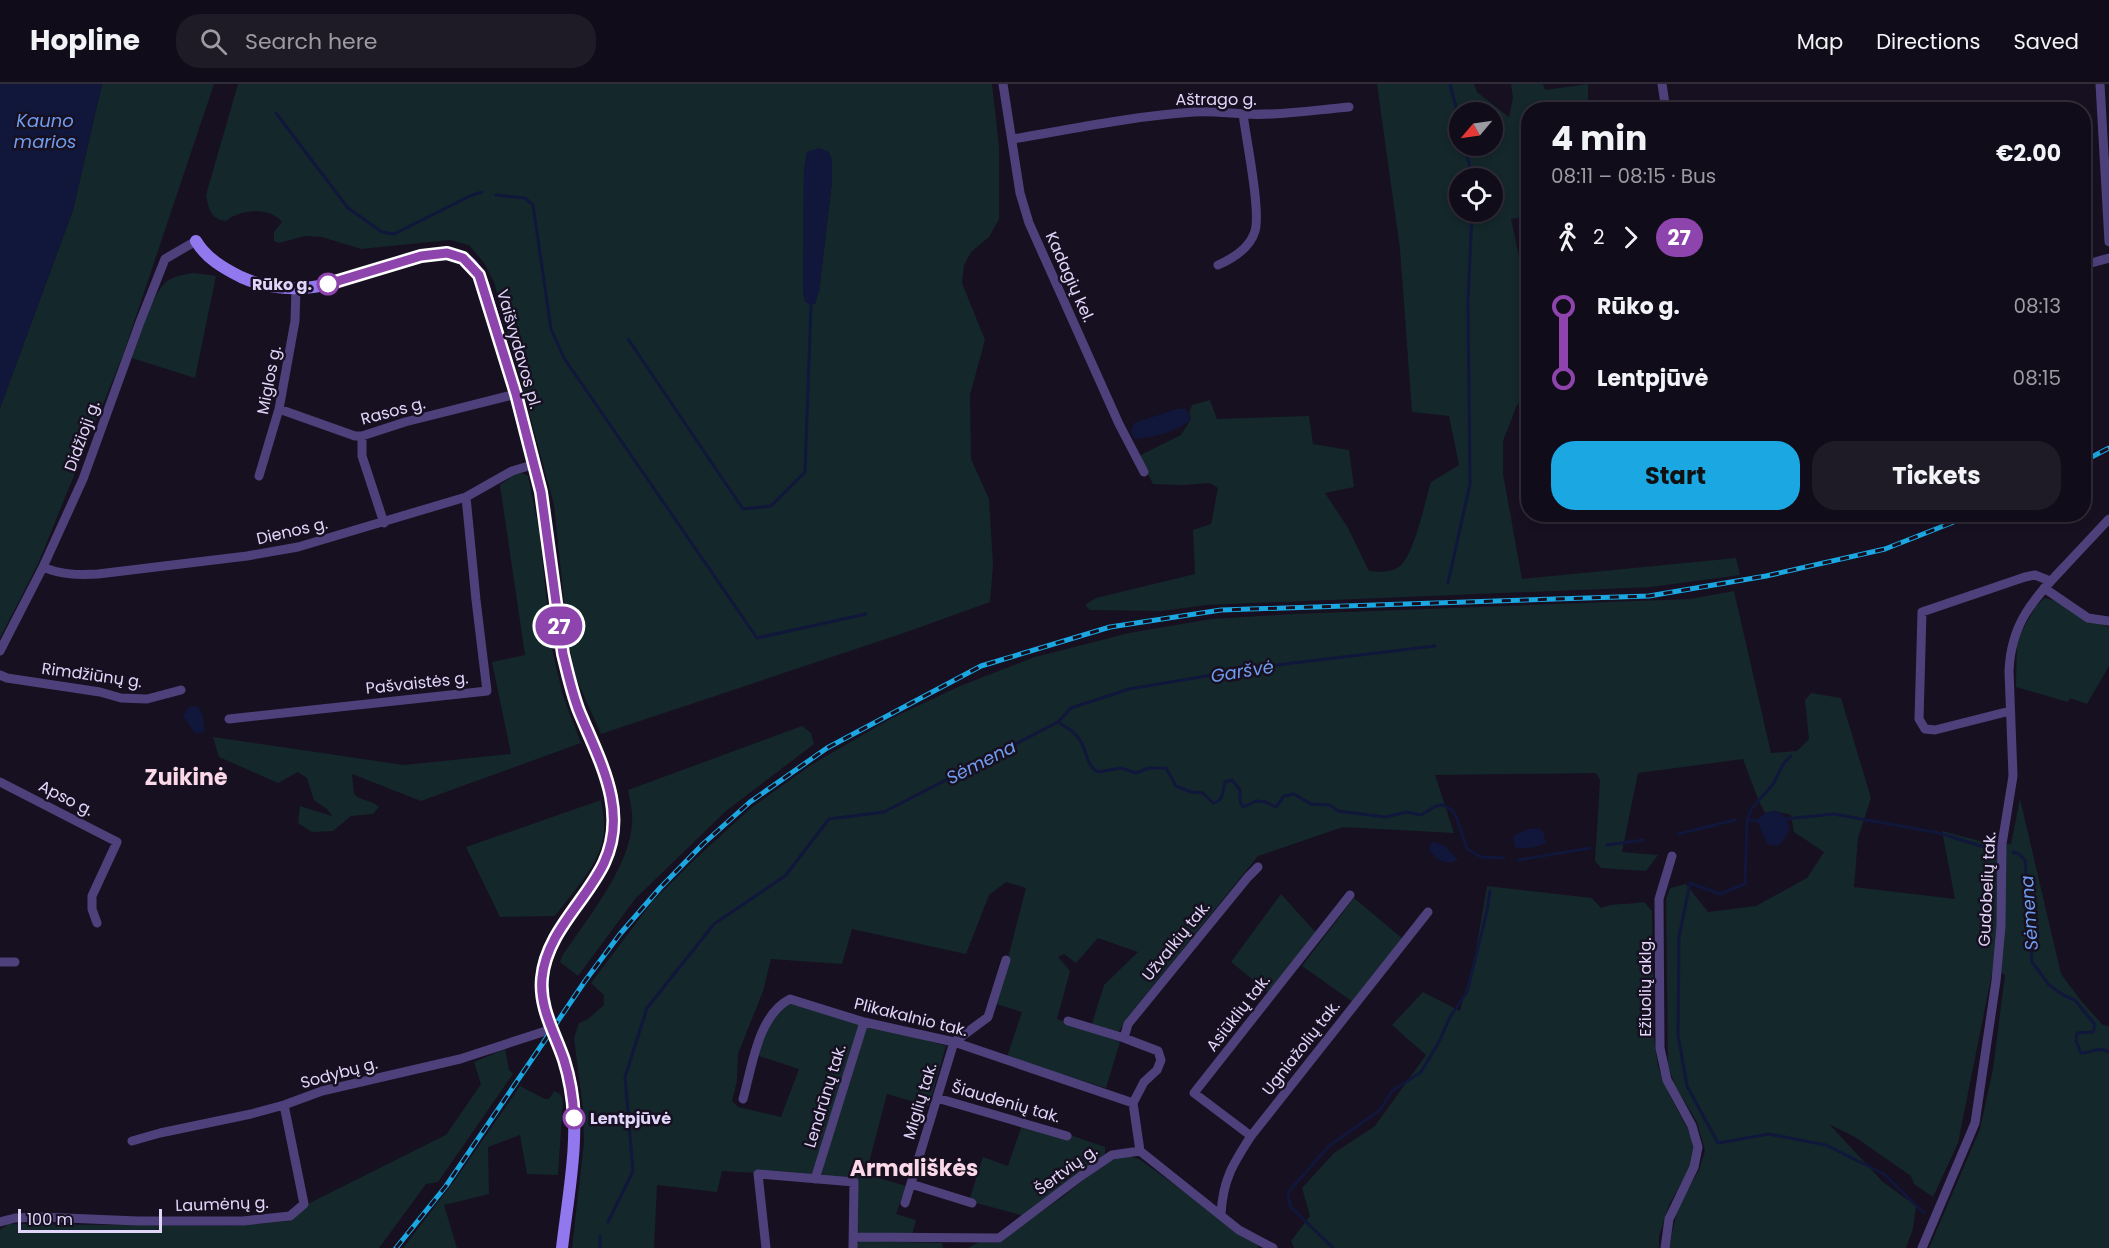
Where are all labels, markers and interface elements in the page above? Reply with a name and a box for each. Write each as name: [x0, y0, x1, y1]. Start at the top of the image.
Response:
search box: [176, 14, 596, 68]
text: Hopline: [30, 21, 140, 60]
icon: search: [197, 25, 230, 58]
text: Search here: [245, 26, 377, 57]
text: Map: [1797, 27, 1843, 56]
text: Directions: [1876, 27, 1980, 56]
text: Saved: [2013, 27, 2079, 56]
street label: Aštrago g.: [1175, 88, 1257, 111]
north arrow: [1449, 102, 1503, 156]
map controls: [1449, 102, 1503, 222]
water label: Kauno marios: [14, 108, 76, 154]
text: 4 min: [1551, 115, 1647, 162]
text: €2.00: [1996, 138, 2061, 169]
text: 08:11 – 08:15 · Bus: [1551, 162, 1716, 190]
button: locate: [1449, 168, 1503, 222]
icon: walk: [1551, 221, 1584, 254]
icon: forward: [1614, 221, 1647, 254]
text: 2: [1593, 223, 1605, 251]
text: 27: [1668, 223, 1691, 252]
street label: Kadagių kel.: [1040, 228, 1100, 326]
place label: Rūko g.: [252, 273, 312, 296]
marker: Rūko g.: [317, 273, 339, 295]
street label: Vaišvydavos pl.: [491, 286, 547, 412]
text: Rūko g.: [1597, 291, 1680, 322]
text: 08:13: [2013, 292, 2061, 320]
street label: Miglos g.: [251, 344, 287, 416]
text: Lentpjūvė: [1597, 363, 1708, 394]
text: 08:15: [2013, 364, 2061, 392]
street label: Rasos g.: [358, 391, 428, 431]
street label: Didžioji g.: [59, 397, 105, 475]
button: Start: [1551, 441, 1800, 510]
button: Tickets: [1812, 441, 2061, 510]
street label: Dienos g.: [254, 512, 330, 550]
line badge: 27: [532, 606, 586, 646]
text: 27: [547, 612, 571, 641]
water label: Garšvė: [1209, 654, 1275, 688]
street label: Rimdžiūnų g.: [40, 657, 144, 693]
street label: Pašvaistės g.: [365, 666, 469, 700]
water label: Sėmena: [942, 734, 1020, 790]
district label: Zuikinė: [145, 762, 227, 793]
street label: Apso g.: [35, 774, 97, 822]
street label: Gudobelių tak.: [1973, 831, 2001, 947]
water label: Sėmena: [2014, 875, 2044, 951]
street label: Užvalkių tak.: [1137, 896, 1215, 986]
street label: Ežiuolių aklg.: [1634, 937, 1657, 1037]
street label: Asiūklių tak.: [1201, 970, 1275, 1056]
street label: Plikakalnio tak.: [852, 992, 970, 1042]
street label: Ugniažolių tak.: [1257, 996, 1345, 1100]
street label: Lendrūnų tak.: [798, 1041, 852, 1151]
street label: Sodybų g.: [298, 1052, 380, 1094]
street label: Miglių tak.: [897, 1060, 943, 1142]
street label: Šiaudenių tak.: [949, 1076, 1063, 1128]
marker: Lentpjūvė: [563, 1107, 585, 1129]
place label: Lentpjūvė: [590, 1107, 671, 1130]
street label: Šertvių g.: [1030, 1139, 1102, 1201]
district label: Armališkės: [850, 1153, 978, 1184]
street label: Laumėnų g.: [175, 1191, 269, 1217]
scale bar: [18, 1206, 162, 1234]
text: 100 m: [27, 1208, 73, 1231]

